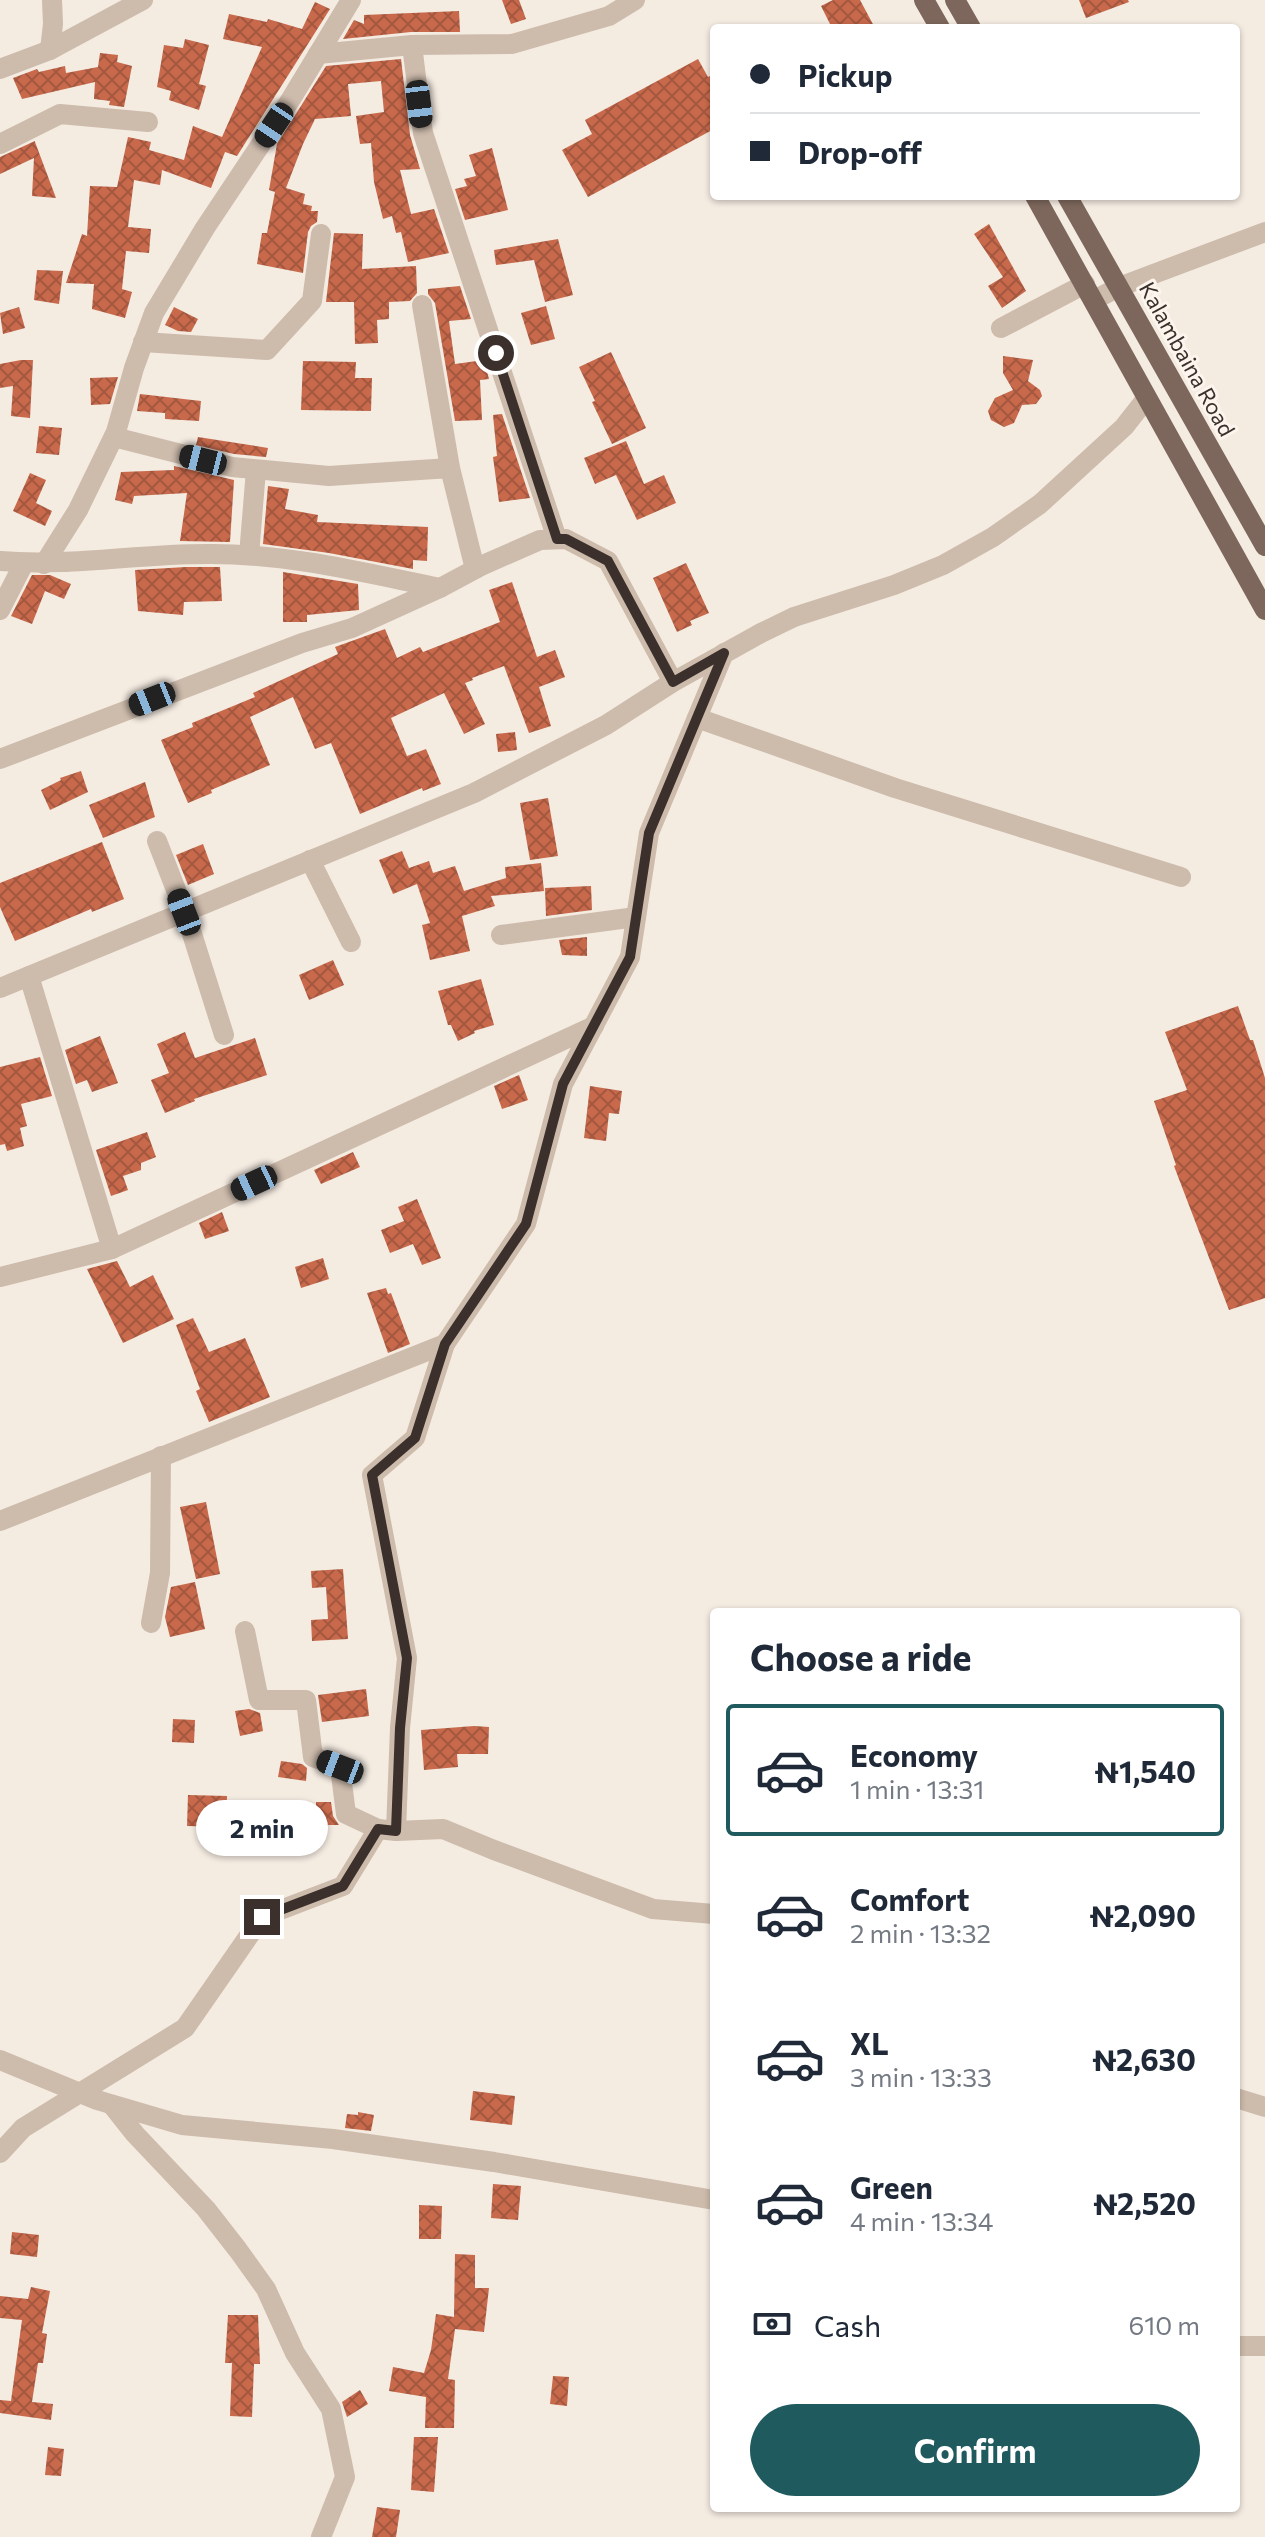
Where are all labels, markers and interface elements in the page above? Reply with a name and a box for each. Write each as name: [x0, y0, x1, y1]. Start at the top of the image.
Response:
text: Pickup: [798, 56, 892, 93]
car: [404, 79, 434, 129]
car: [251, 98, 297, 152]
text: Drop-off: [798, 133, 922, 170]
street label: Kalambaina Road: [1134, 277, 1241, 441]
route start: [478, 335, 514, 371]
car: [177, 443, 229, 477]
car: [125, 679, 179, 719]
car: [164, 885, 204, 939]
car: [227, 1162, 281, 1204]
text: Choose a ride: [750, 1634, 971, 1678]
icon: car: [754, 1734, 826, 1806]
text: Economy: [850, 1736, 978, 1773]
car: [313, 1747, 367, 1787]
text: ₦1,540: [1094, 1752, 1196, 1789]
text: 1 min · 13:31: [850, 1773, 985, 1804]
callout: 2 min: [196, 1801, 328, 1857]
text: 2 min: [230, 1812, 294, 1843]
icon: car: [754, 1878, 826, 1950]
text: Comfort: [850, 1880, 969, 1917]
text: ₦2,090: [1089, 1896, 1196, 1933]
route end: [244, 1899, 280, 1935]
text: 2 min · 13:32: [850, 1917, 991, 1948]
icon: car: [754, 2022, 826, 2094]
text: XL: [850, 2024, 889, 2061]
text: ₦2,630: [1092, 2040, 1196, 2077]
text: 3 min · 13:33: [850, 2061, 992, 2092]
icon: car: [754, 2166, 826, 2238]
text: Green: [850, 2168, 933, 2205]
text: ₦2,520: [1093, 2184, 1196, 2221]
text: 4 min · 13:34: [850, 2205, 993, 2236]
icon: cash: [750, 2302, 794, 2346]
text: Cash: [814, 2306, 881, 2343]
text: 610 m: [1128, 2309, 1200, 2340]
button: Confirm: [750, 2404, 1200, 2496]

